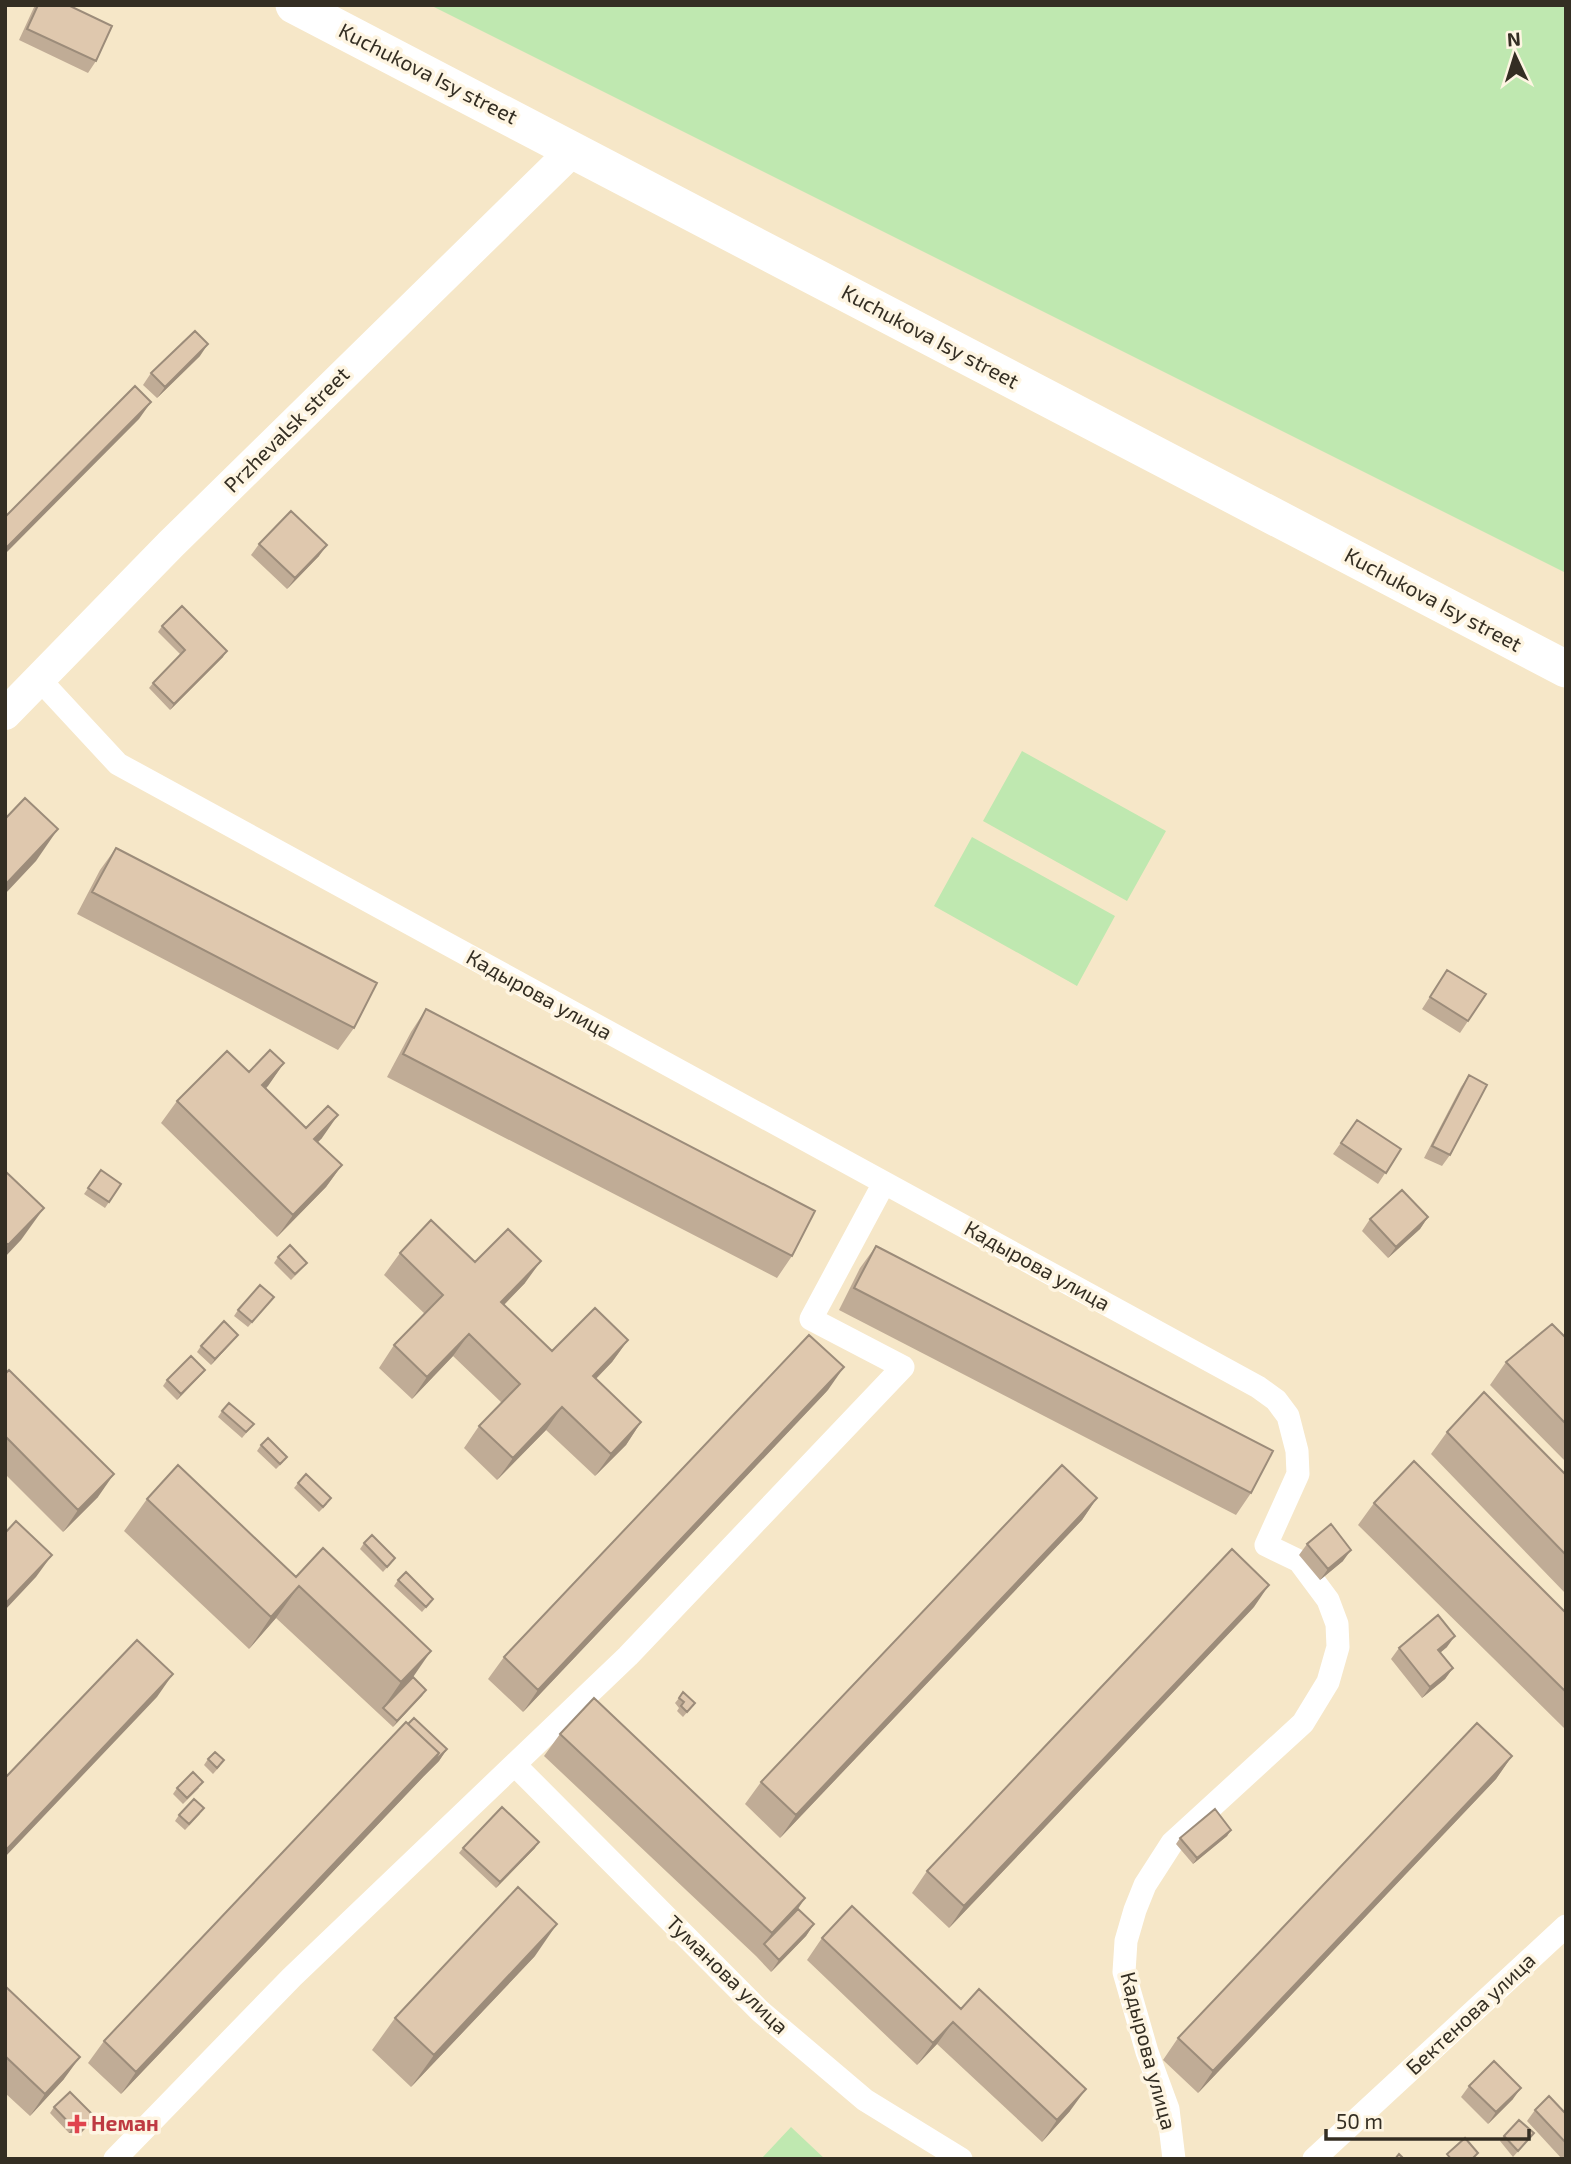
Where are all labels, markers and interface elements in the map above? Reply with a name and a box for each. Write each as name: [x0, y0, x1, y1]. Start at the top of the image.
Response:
street label: Kuchukova Isy street: [335, 17, 522, 129]
north arrow: [1480, 21, 1550, 91]
text: N: [1506, 27, 1521, 50]
street label: Kuchukova Isy street: [838, 278, 1024, 393]
street label: Przhevalsk street: [218, 361, 354, 497]
street label: Kuchukova Isy street: [1341, 541, 1527, 656]
street label: Кадырова улица: [462, 943, 617, 1045]
street label: Кадырова улица: [960, 1214, 1115, 1316]
street label: Туманова улица: [661, 1909, 794, 2039]
street label: Бектенова улица: [1400, 1947, 1540, 2080]
street label: Кадырова улица: [1115, 1969, 1183, 2133]
scale bar: [1326, 2098, 1529, 2142]
text: 50 m: [1336, 2108, 1383, 2133]
place label: Неман: [91, 2110, 159, 2135]
marker: Неман: [69, 2116, 85, 2132]

